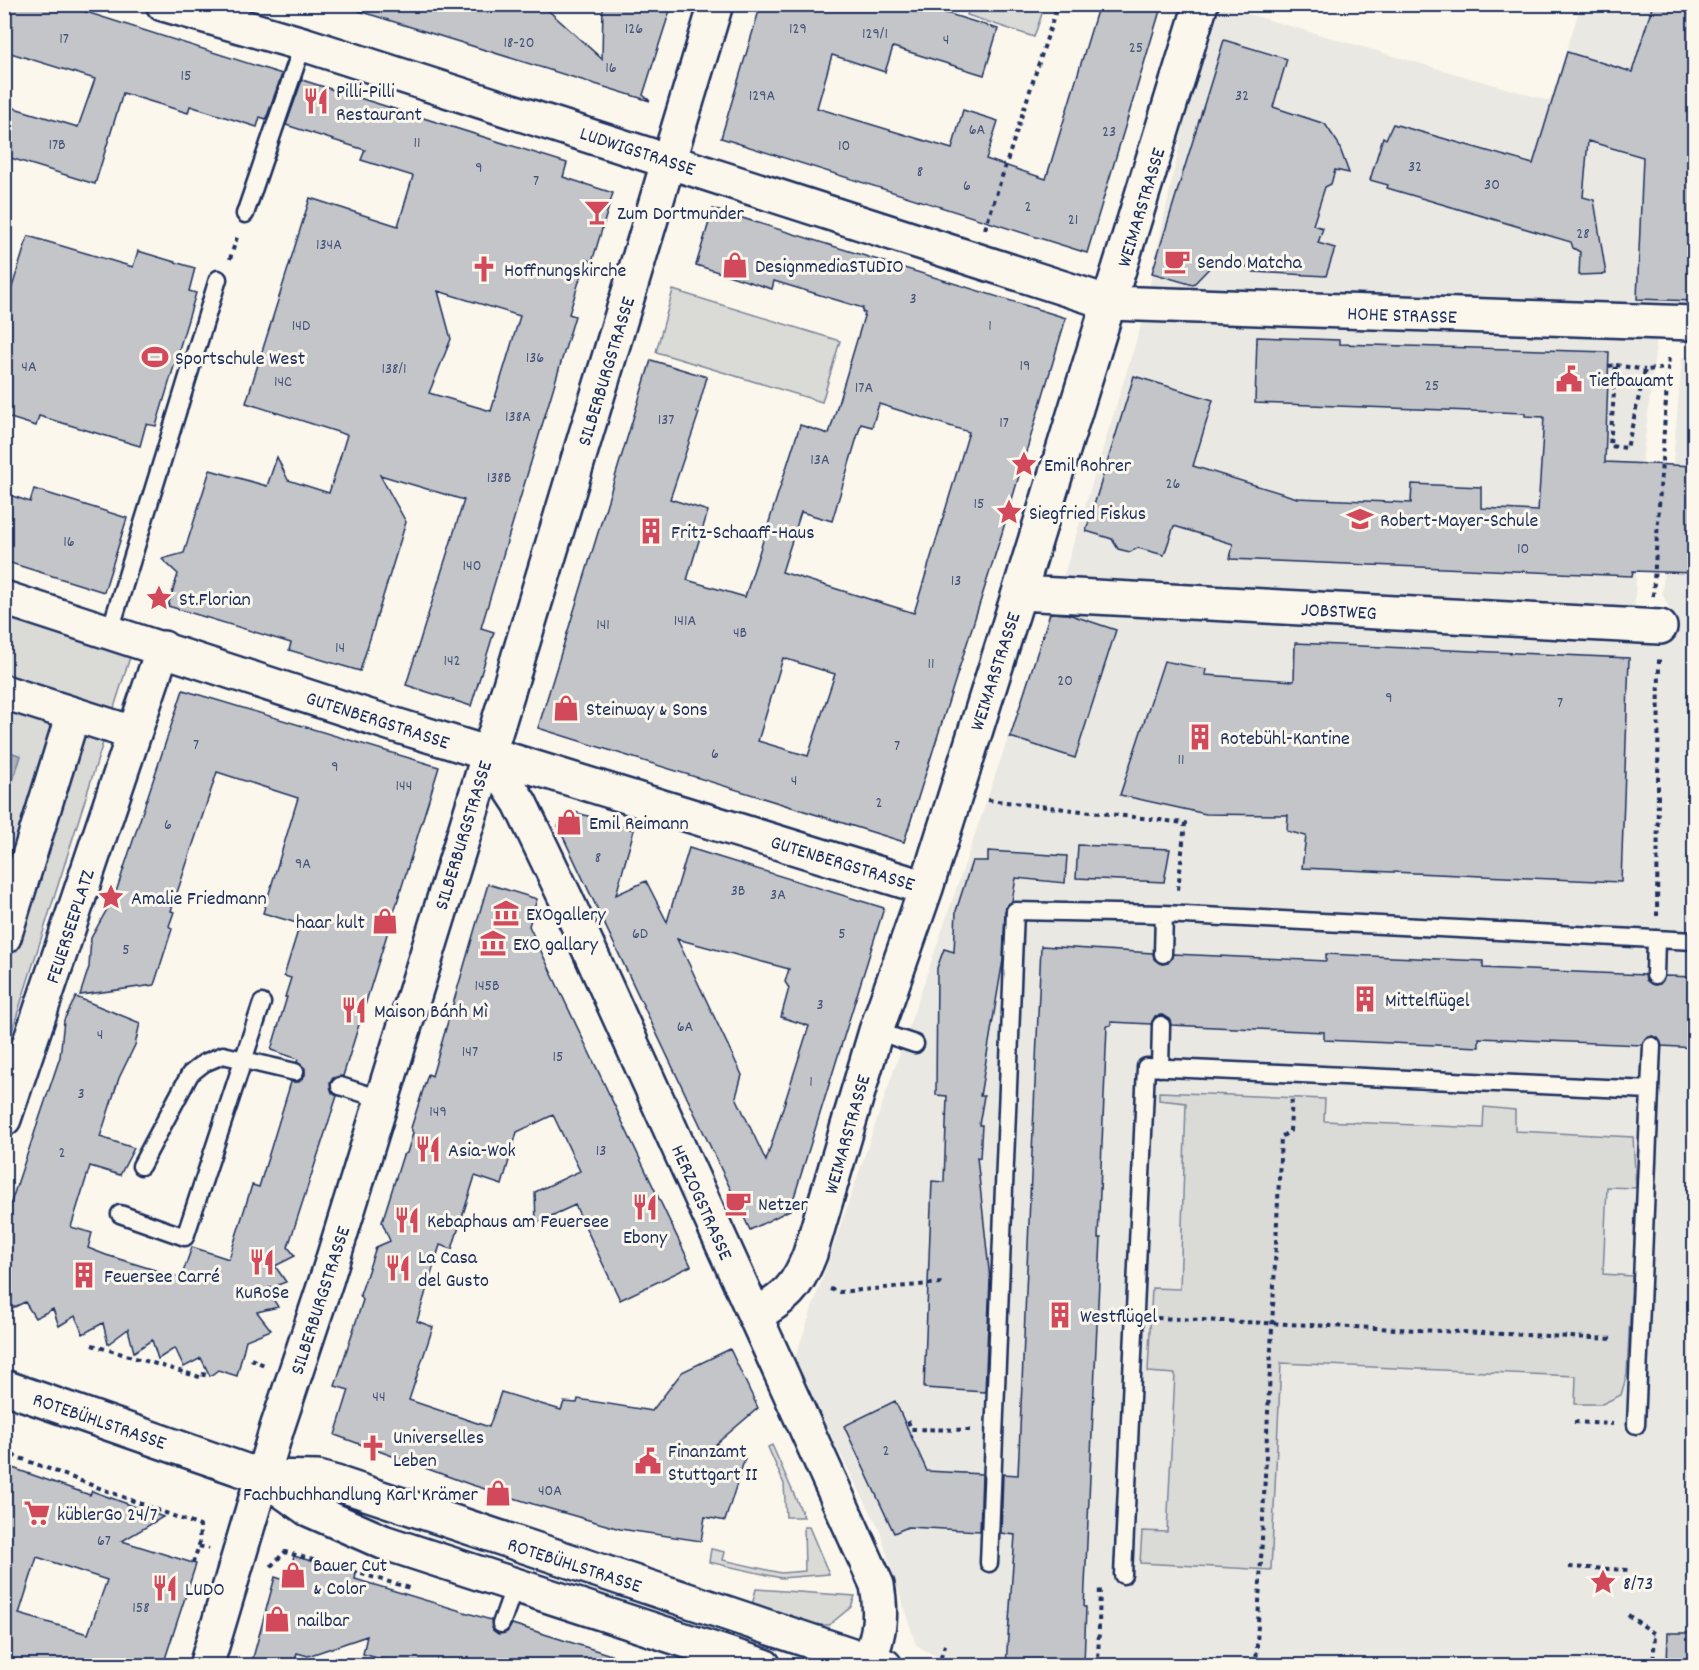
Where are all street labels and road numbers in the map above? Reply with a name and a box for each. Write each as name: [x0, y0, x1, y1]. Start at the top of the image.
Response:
street label: LUDWIGSTRASSE: [576, 121, 699, 185]
street label: WEIMARSTRASSE: [1111, 145, 1174, 271]
street label: SILBERBURGSTRASSE: [572, 294, 644, 450]
street label: HOHE STRASSE: [1347, 301, 1457, 333]
street label: JOBSTWEG: [1300, 597, 1377, 629]
street label: WEIMARSTRASSE: [964, 609, 1029, 735]
street label: GUTENBERGSTRASSE: [302, 685, 452, 758]
street label: SILBERBURGSTRASSE: [429, 758, 501, 914]
street label: GUTENBERGSTRASSE: [767, 830, 918, 900]
street label: FEUERSEEPLATZ: [40, 866, 104, 988]
street label: WEIMARSTRASSE: [818, 1072, 879, 1198]
street label: HERZOGSTRASSE: [662, 1141, 738, 1265]
street label: SILBERBURGSTRASSE: [285, 1223, 359, 1379]
street label: ROTEBÜHLSTRASSE: [29, 1387, 170, 1459]
street label: ROTEBÜHLSTRASSE: [503, 1532, 645, 1602]

